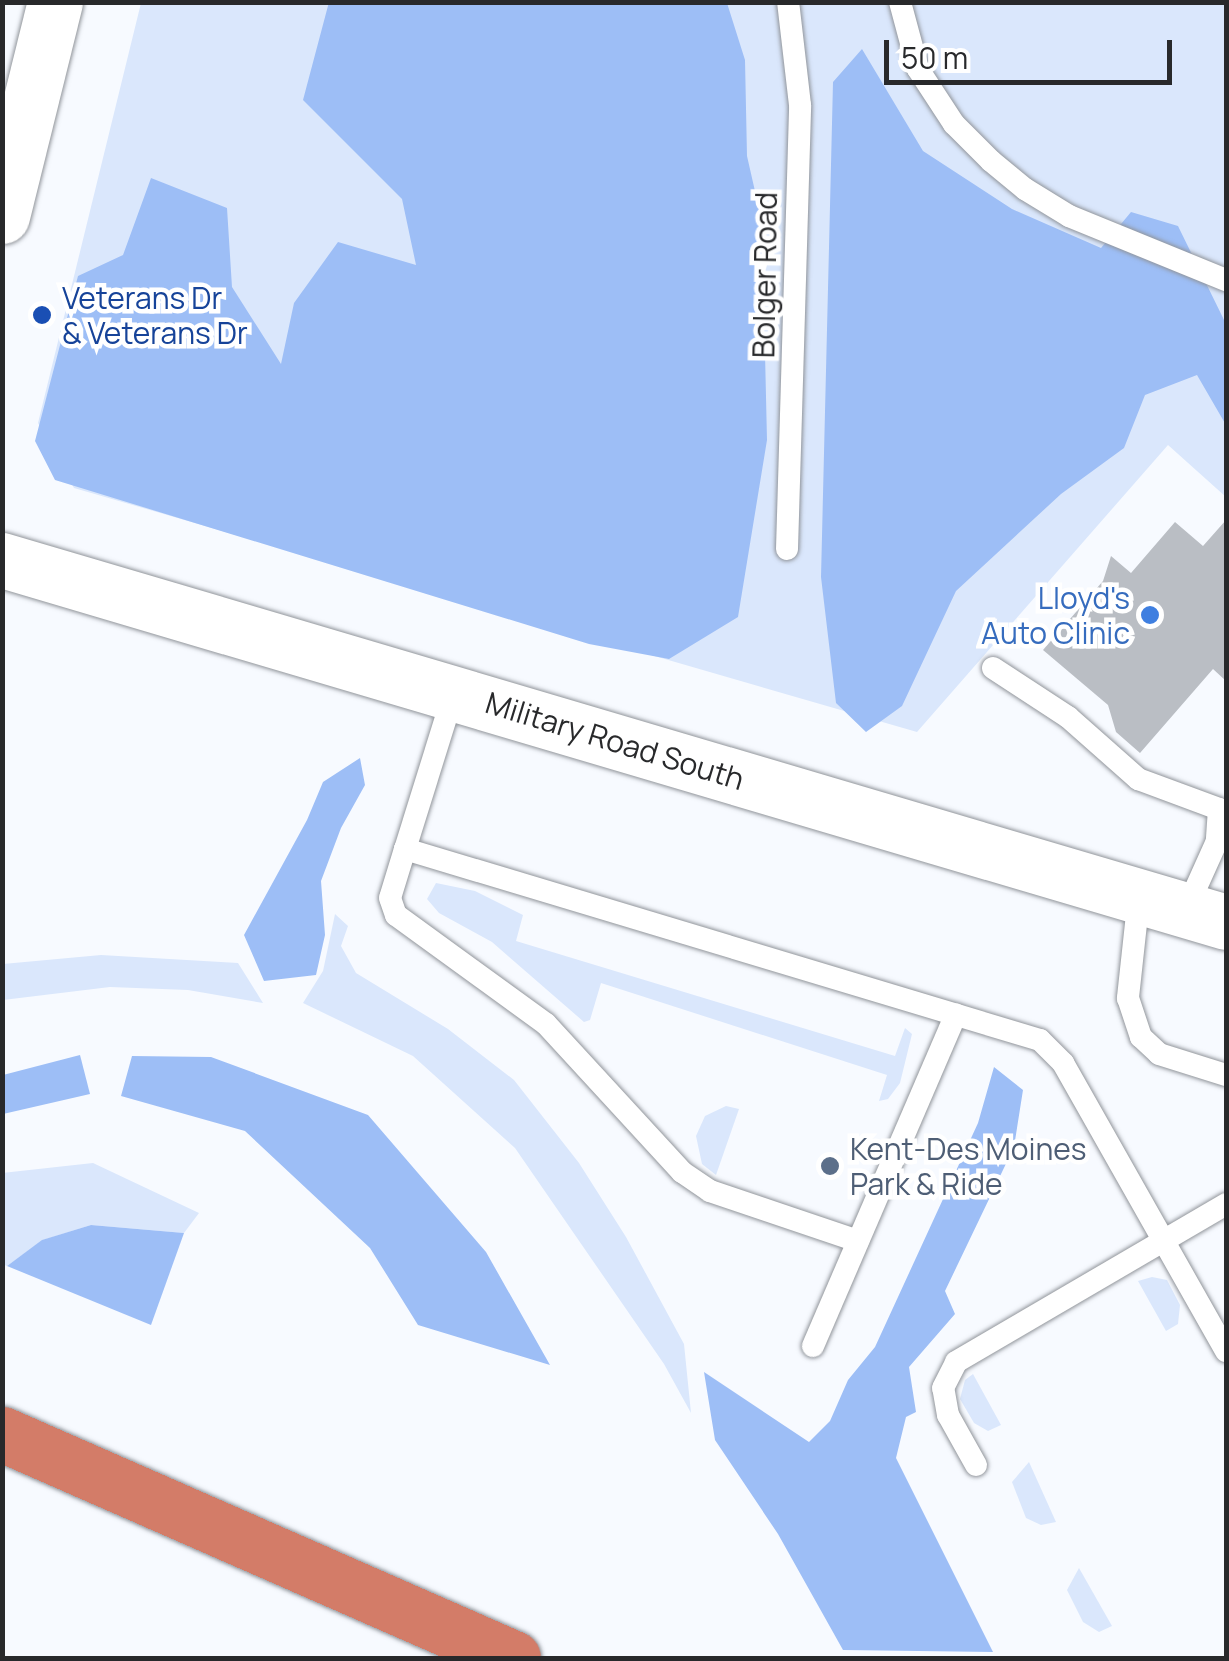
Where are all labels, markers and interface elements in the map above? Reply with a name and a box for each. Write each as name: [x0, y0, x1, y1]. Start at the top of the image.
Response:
scale bar: [889, 20, 1176, 82]
text: 50 m: [901, 37, 968, 78]
street label: Bolger Road: [746, 192, 784, 358]
place label: Veterans Dr & Veterans Dr: [62, 280, 248, 350]
marker: Veterans Dr & Veterans Dr: [31, 304, 53, 326]
place label: Lloyd's Auto Clinic: [981, 580, 1130, 650]
marker: Lloyd's Auto Clinic: [1139, 604, 1161, 626]
street label: Military Road South: [481, 685, 749, 797]
place label: Kent-Des Moines Park & Ride: [850, 1131, 1087, 1202]
marker: Kent-Des Moines Park & Ride: [819, 1155, 841, 1177]

